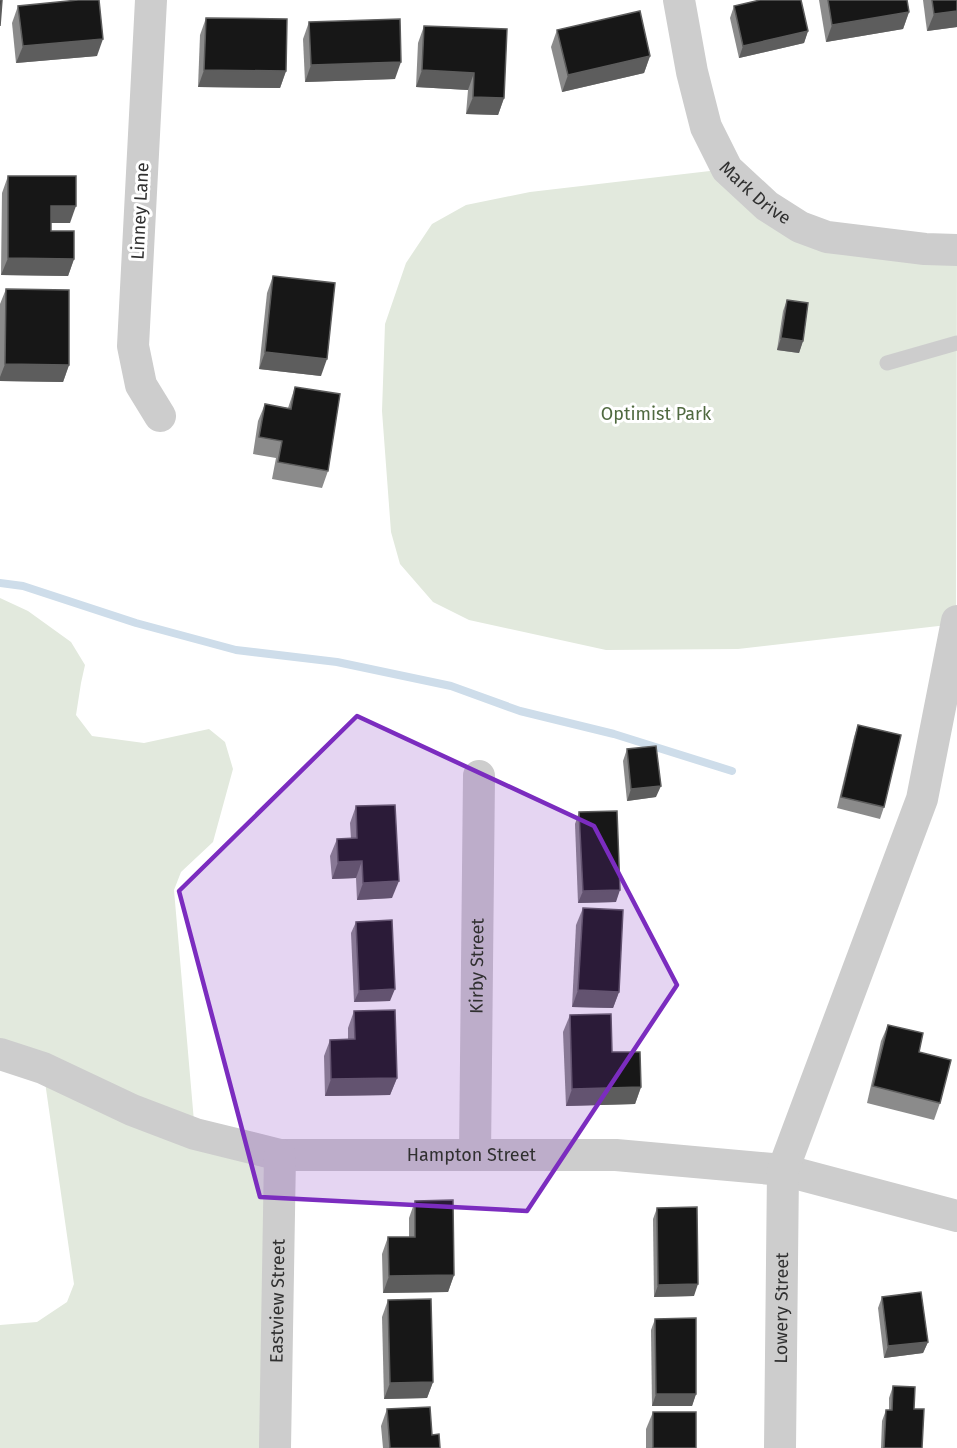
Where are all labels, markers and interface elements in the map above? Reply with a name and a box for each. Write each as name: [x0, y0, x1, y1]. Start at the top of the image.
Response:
street label: Mark Drive: [715, 157, 795, 229]
street label: Linney Lane: [126, 162, 154, 260]
park label: Optimist Park: [601, 403, 712, 425]
street label: Kirby Street: [465, 918, 489, 1014]
street label: Hampton Street: [407, 1144, 536, 1166]
street label: Eastview Street: [265, 1238, 290, 1363]
street label: Lowery Street: [770, 1252, 793, 1364]

